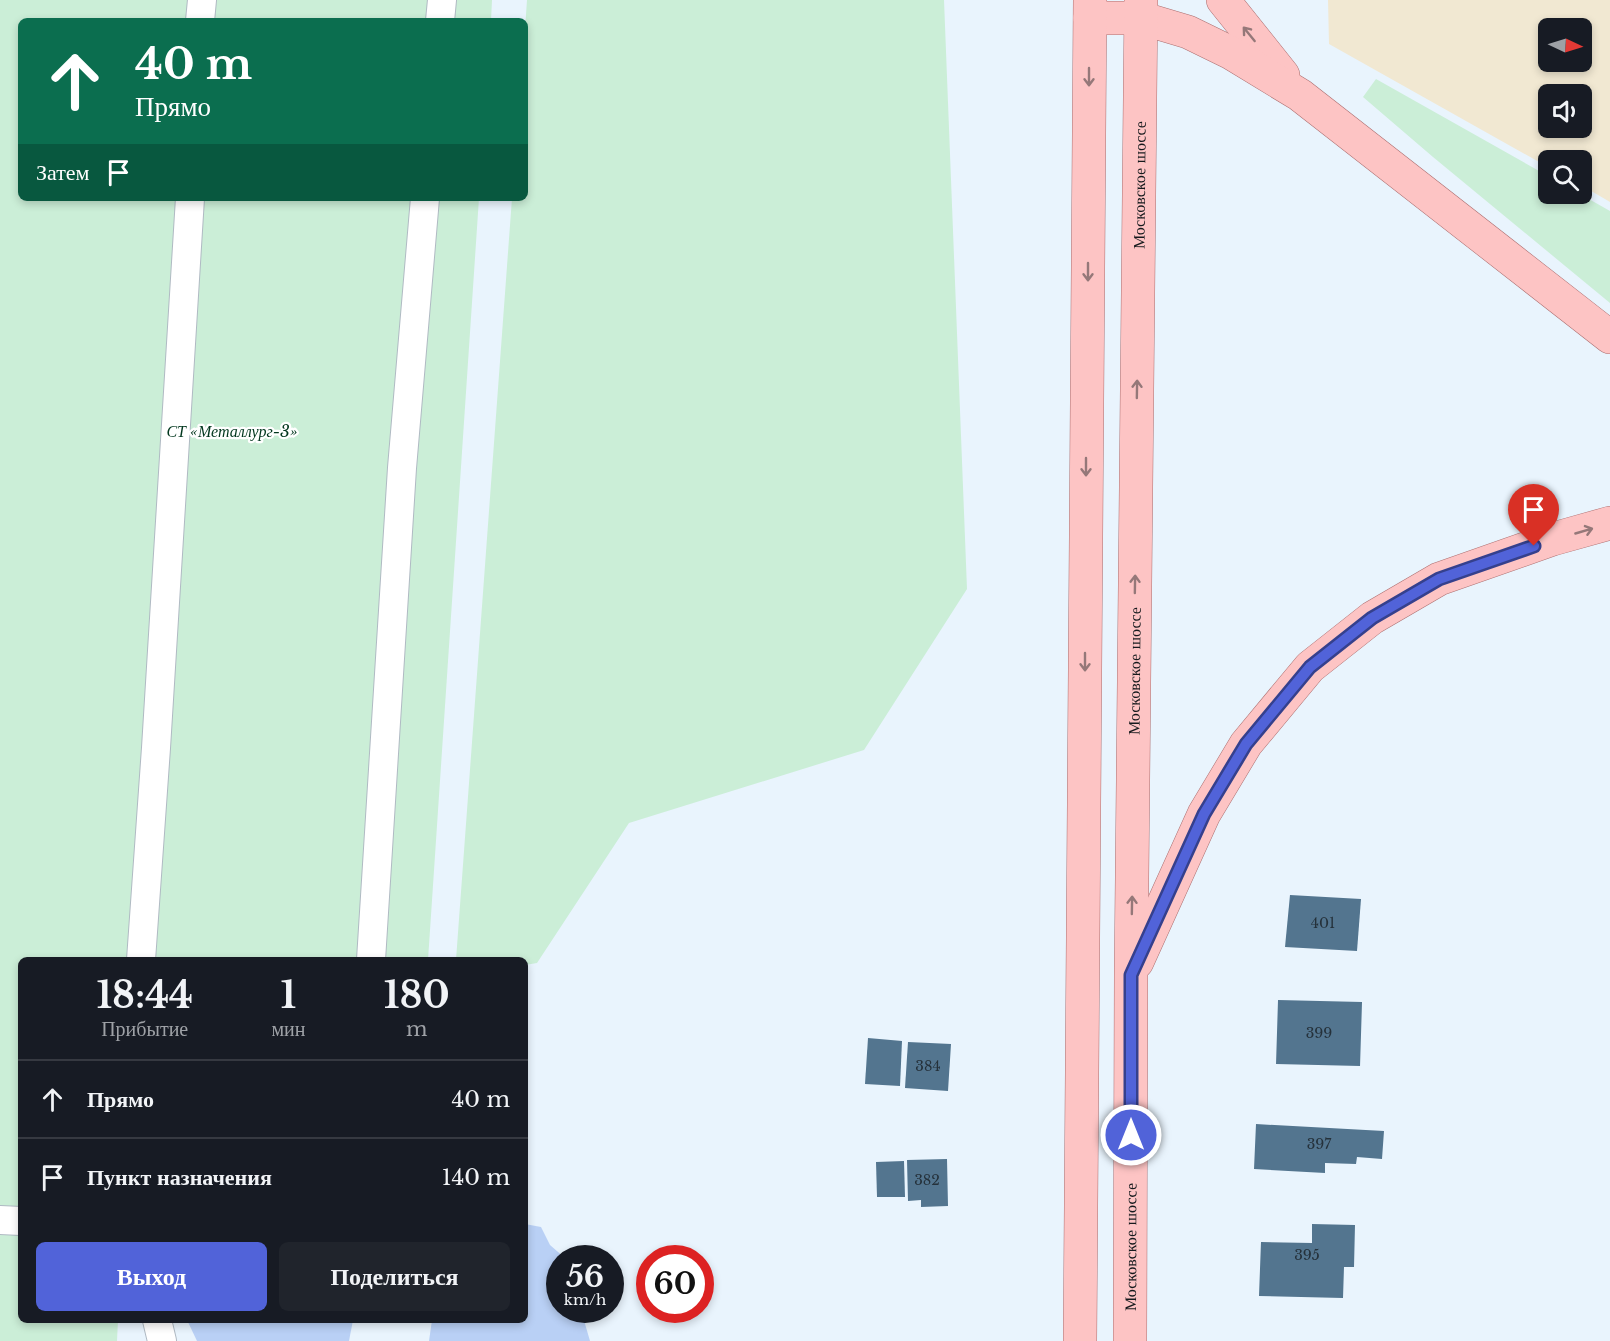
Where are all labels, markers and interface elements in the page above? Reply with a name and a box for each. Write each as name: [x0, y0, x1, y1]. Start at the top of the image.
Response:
north arrow: [1538, 18, 1592, 72]
map controls: [1538, 18, 1592, 204]
one-way arrow: [1242, 27, 1256, 42]
text: 40 m: [135, 38, 252, 90]
icon: ahead: [36, 42, 114, 120]
one-way arrow: [1083, 66, 1095, 86]
button: sound: [1538, 84, 1592, 138]
text: Прямо: [135, 90, 211, 123]
street label: Московское шоссе: [1128, 121, 1150, 249]
button: search: [1538, 150, 1592, 204]
icon: arrive: [102, 156, 135, 189]
text: Затем: [36, 159, 90, 186]
one-way arrow: [1082, 261, 1094, 281]
one-way arrow: [1131, 379, 1143, 399]
park label: СТ «Металлург-3»: [166, 421, 298, 441]
one-way arrow: [1080, 456, 1092, 476]
pin: [1508, 484, 1559, 546]
icon: arrive: [1517, 493, 1550, 526]
one-way arrow: [1574, 525, 1593, 536]
one-way arrow: [1129, 574, 1141, 594]
street label: Московское шоссе: [1123, 607, 1145, 735]
one-way arrow: [1079, 651, 1091, 671]
one-way arrow: [1126, 895, 1138, 915]
house number: 401: [1311, 914, 1335, 932]
text: 18:44: [96, 973, 193, 1018]
text: 1: [281, 973, 296, 1018]
text: 180: [384, 973, 450, 1018]
text: Прибытие: [101, 1017, 188, 1041]
text: мин: [271, 1017, 305, 1041]
text: m: [406, 1017, 427, 1041]
house number: 399: [1306, 1024, 1332, 1042]
house number: 384: [915, 1057, 941, 1075]
icon: ahead: [36, 1083, 69, 1116]
text: Прямо: [87, 1086, 154, 1113]
text: 40 m: [452, 1086, 510, 1113]
position arrow: [1099, 1103, 1163, 1167]
house number: 397: [1307, 1135, 1332, 1153]
icon: arrive: [36, 1161, 69, 1194]
text: Пункт назначения: [87, 1164, 272, 1191]
text: 140 m: [442, 1164, 510, 1191]
house number: 382: [914, 1171, 940, 1189]
street label: Московское шоссе: [1120, 1183, 1140, 1311]
button: Выход: [36, 1242, 267, 1311]
button: Поделиться: [279, 1242, 510, 1311]
speed limit sign: 60: [636, 1245, 714, 1323]
house number: 395: [1294, 1246, 1320, 1264]
text: 56: [566, 1258, 604, 1295]
text: km/h: [564, 1290, 606, 1309]

